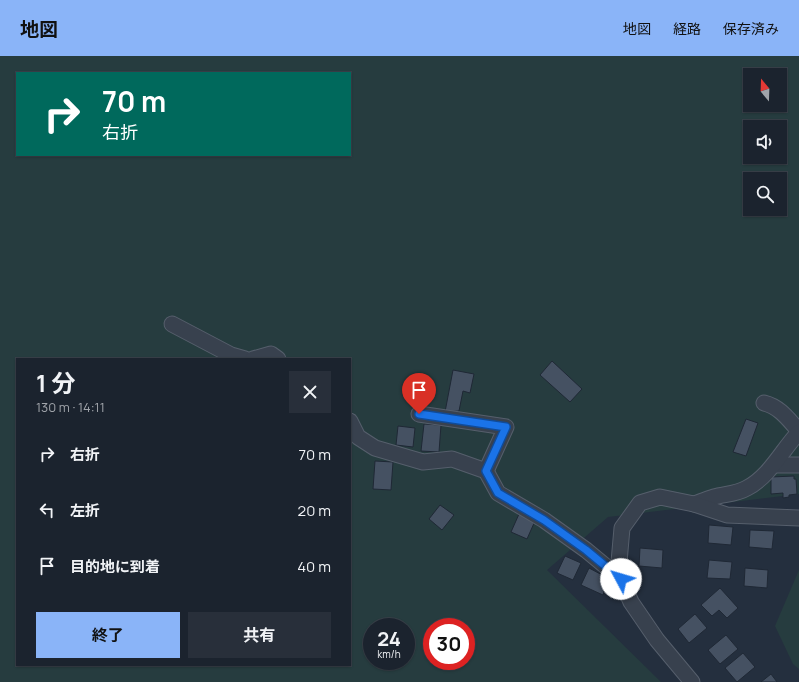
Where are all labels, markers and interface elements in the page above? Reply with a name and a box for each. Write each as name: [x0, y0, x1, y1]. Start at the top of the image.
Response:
text: 地図: [20, 16, 58, 42]
text: 地図: [623, 19, 651, 38]
text: 経路: [673, 19, 701, 38]
text: 保存済み: [723, 19, 779, 38]
north arrow: [743, 68, 787, 112]
map controls: [743, 68, 787, 216]
text: 70 m: [102, 82, 166, 120]
icon: right: [36, 88, 88, 140]
text: 右折: [102, 120, 138, 144]
button: sound: [743, 120, 787, 164]
button: search: [743, 172, 787, 216]
text: 1 分: [36, 366, 75, 399]
button: close: [289, 371, 331, 413]
pin: [402, 373, 436, 414]
icon: arrive: [408, 379, 430, 401]
text: 130 m · 14:11: [36, 398, 105, 416]
icon: right: [36, 443, 58, 465]
text: 右折: [70, 444, 100, 465]
text: 70 m: [299, 444, 331, 465]
icon: left: [36, 499, 58, 521]
text: 左折: [70, 500, 100, 521]
text: 20 m: [298, 500, 331, 521]
icon: arrive: [36, 555, 58, 577]
text: 目的地に到着: [70, 556, 160, 577]
text: 40 m: [297, 556, 331, 577]
position arrow: [600, 558, 642, 600]
button: 終了: [36, 612, 180, 658]
button: 共有: [188, 612, 331, 658]
speed limit sign: 30: [423, 618, 475, 670]
text: 24: [377, 625, 401, 652]
text: km/h: [377, 647, 401, 661]

